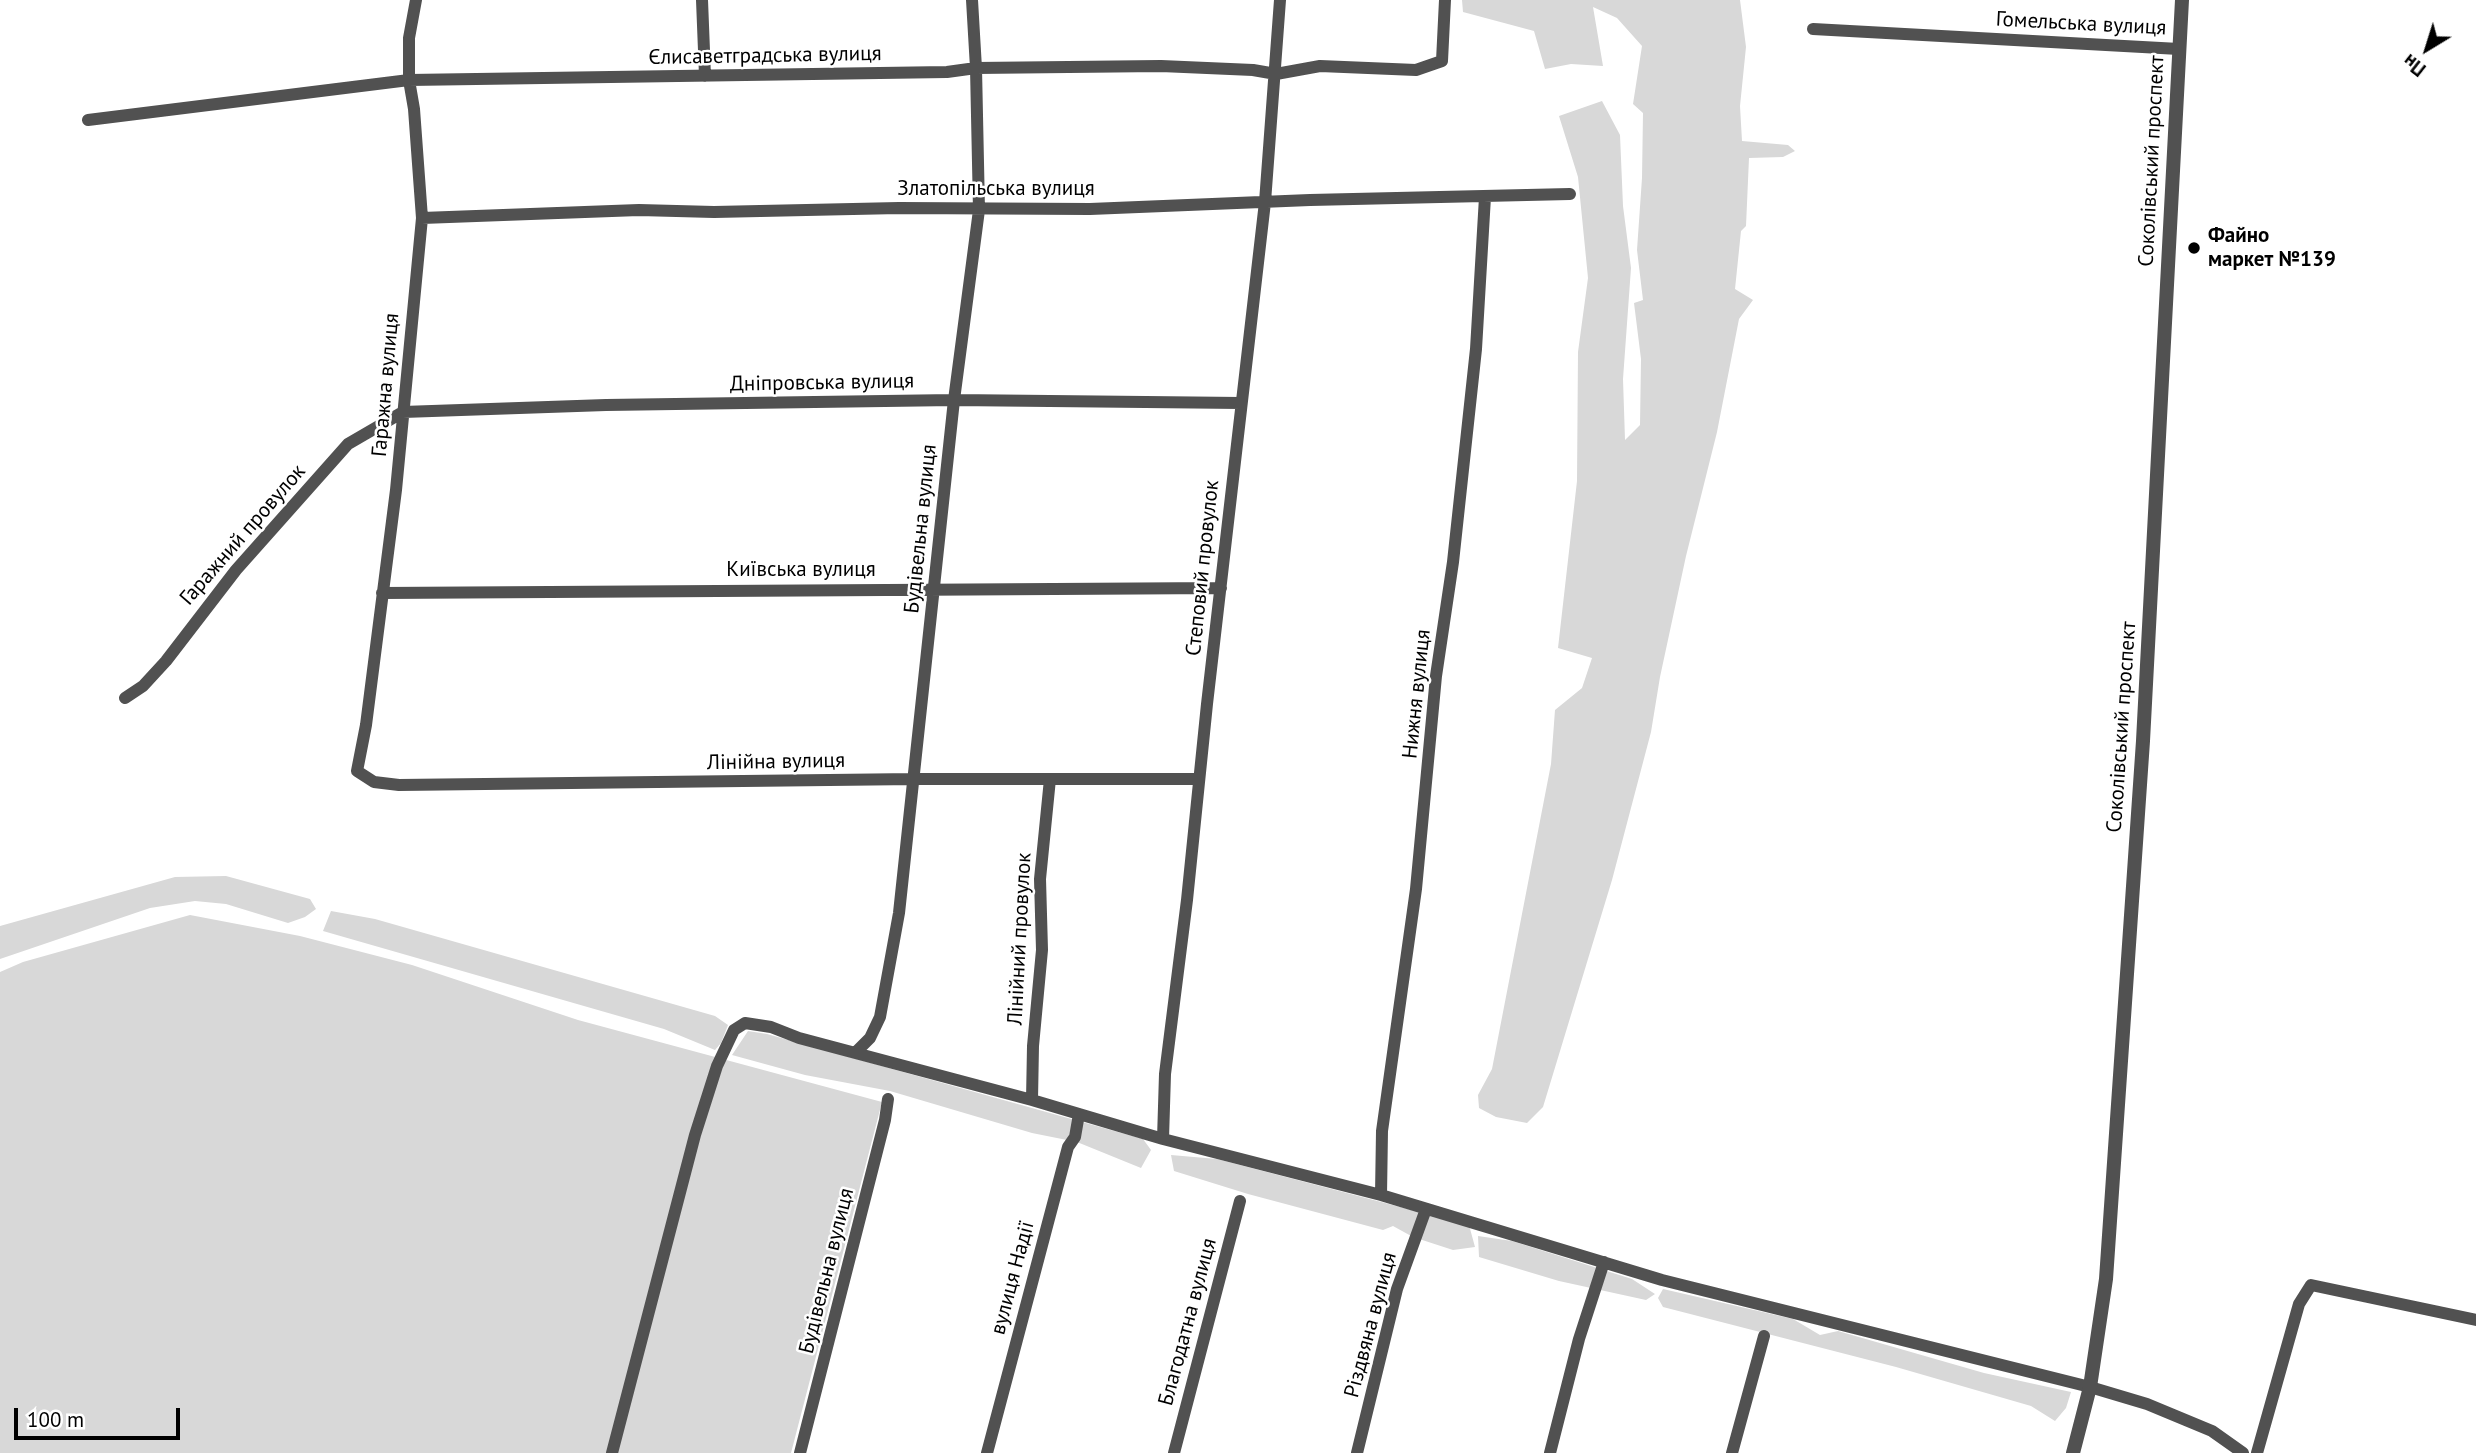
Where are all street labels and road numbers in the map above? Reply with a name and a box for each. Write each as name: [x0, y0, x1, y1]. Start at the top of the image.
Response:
street label: Гомельська вулиця: [1995, 7, 2167, 41]
street label: Єлисаветградська вулиця: [648, 41, 882, 71]
street label: Соколівський проспект: [2134, 55, 2170, 267]
street label: Златопільська вулиця: [897, 176, 1095, 202]
street label: Гаражна вулиця: [367, 312, 405, 458]
street label: Дніпровська вулиця: [730, 369, 914, 397]
street label: Будівельна вулиця: [900, 443, 942, 615]
street label: Гаражний провулок: [175, 459, 311, 611]
street label: Степовий провулок: [1181, 479, 1225, 657]
street label: Київська вулиця: [726, 557, 876, 583]
street label: Соколівський проспект: [2102, 621, 2142, 833]
street label: Нижня вулиця: [1398, 628, 1436, 760]
street label: Лінійна вулиця: [707, 748, 845, 776]
street label: Лінійний провулок: [1003, 852, 1037, 1026]
street label: Будівельна вулиця: [794, 1186, 860, 1356]
street label: вулиця Надії: [986, 1219, 1040, 1337]
street label: Благодатна вулиця: [1154, 1236, 1222, 1408]
street label: Різдвяна вулиця: [1340, 1250, 1402, 1400]

